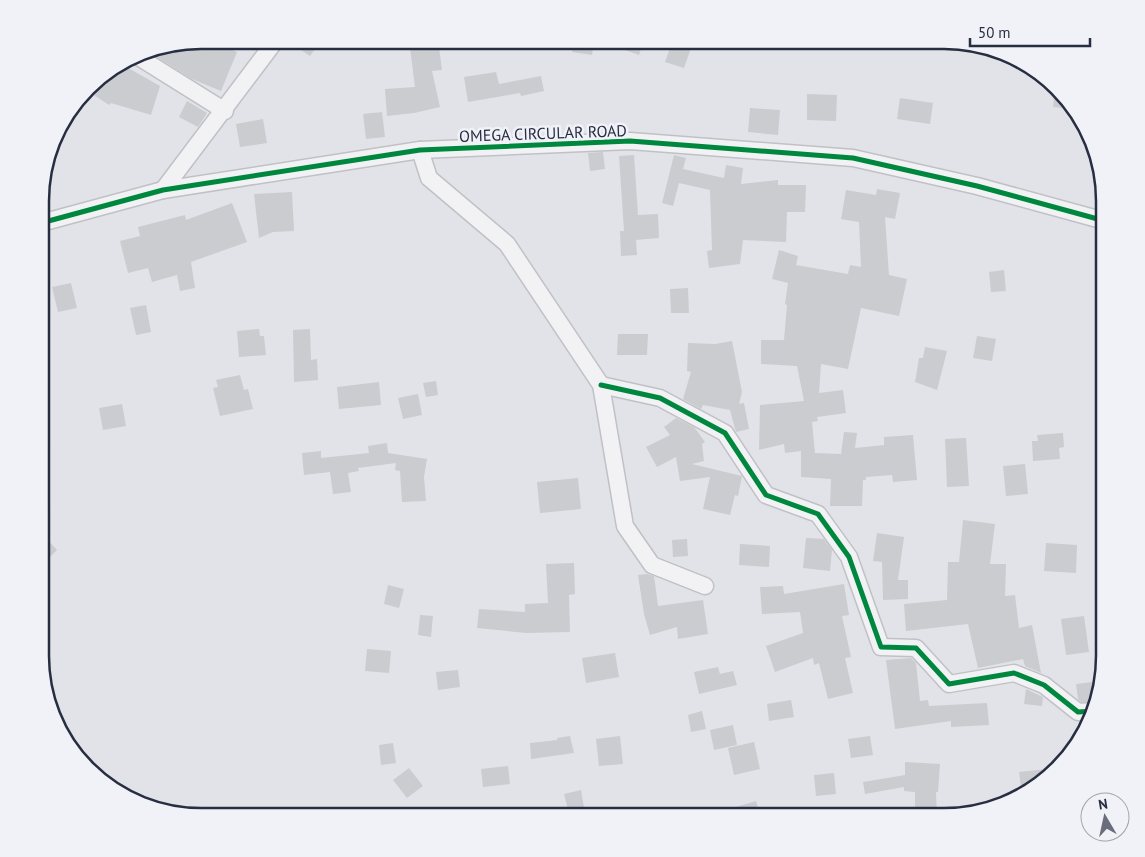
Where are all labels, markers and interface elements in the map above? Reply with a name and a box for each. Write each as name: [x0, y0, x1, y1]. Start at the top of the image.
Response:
scale bar: [970, 15, 1090, 47]
text: 50 m: [978, 23, 1011, 42]
street label: OMEGA CIRCULAR ROAD: [459, 120, 627, 146]
north arrow: [1080, 792, 1130, 842]
text: N: [1097, 795, 1109, 814]

